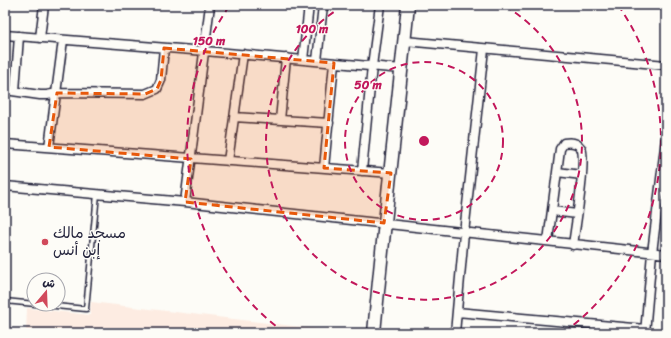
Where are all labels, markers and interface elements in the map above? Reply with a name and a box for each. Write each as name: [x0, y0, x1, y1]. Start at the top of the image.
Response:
text: 100 m: [296, 18, 329, 40]
text: 150 m: [193, 30, 226, 52]
text: 50 m: [354, 74, 382, 96]
centre of rings: [417, 134, 431, 148]
place label: مسجد مالك إبن أنس: [53, 220, 126, 263]
marker: مسجد مالك إبن أنس: [40, 237, 50, 247]
north arrow: [26, 272, 66, 312]
text: ش: [40, 272, 58, 294]

